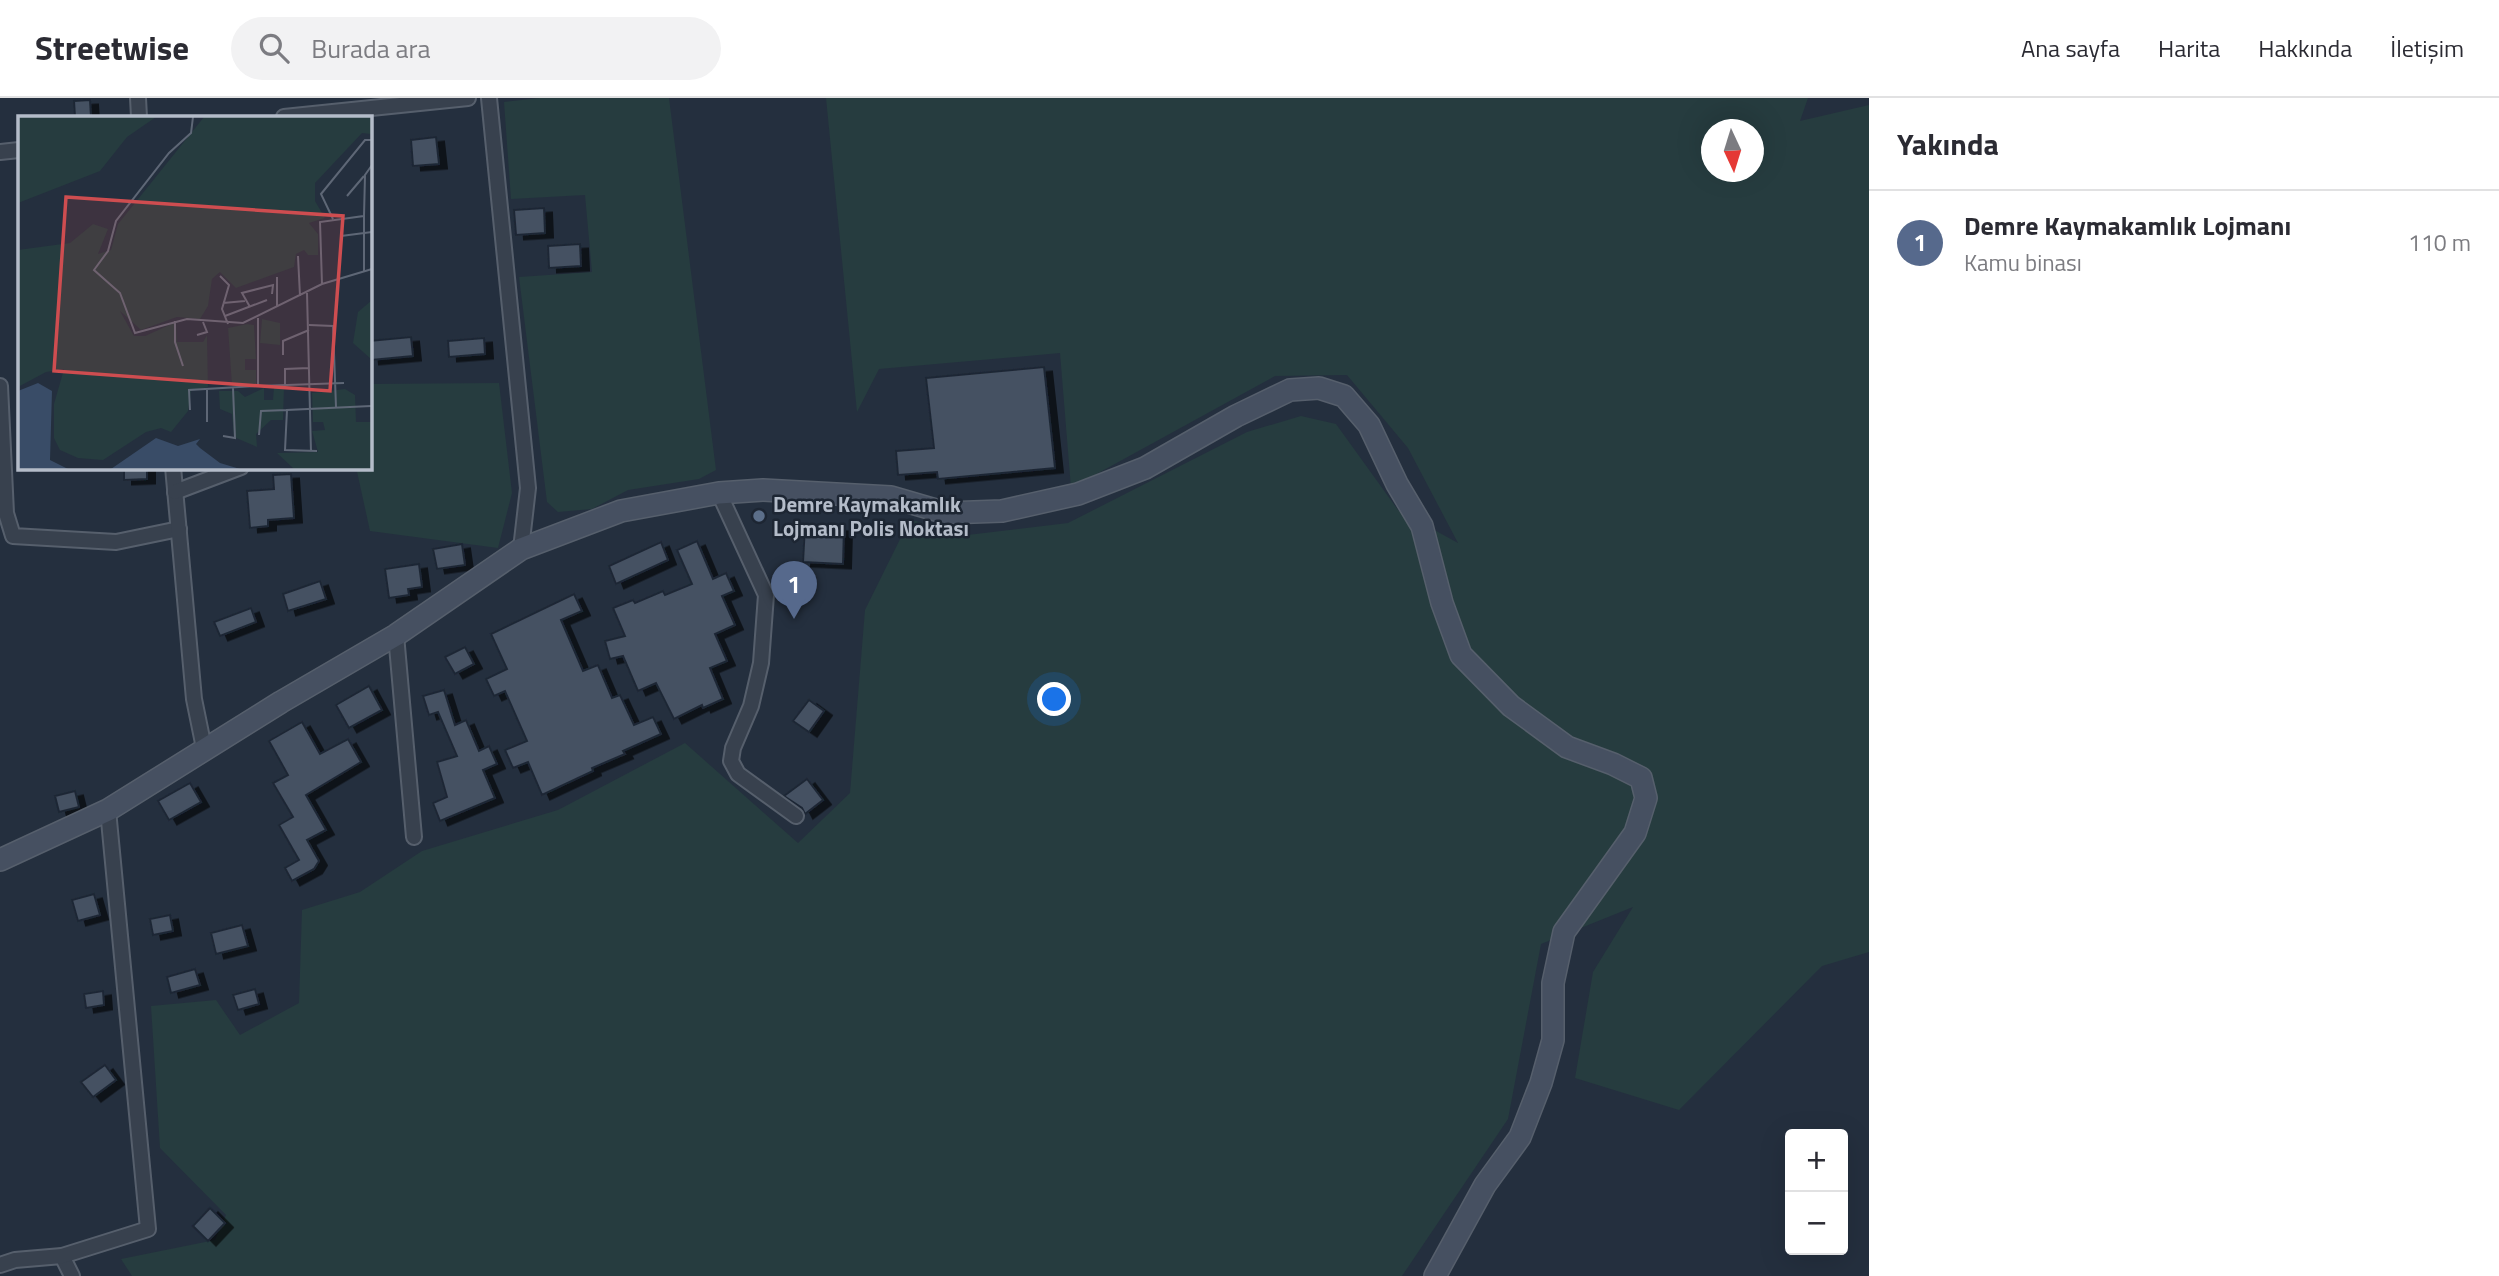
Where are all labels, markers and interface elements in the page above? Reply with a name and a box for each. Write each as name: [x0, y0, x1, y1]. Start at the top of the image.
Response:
search box: [231, 17, 721, 80]
text: Streetwise: [35, 23, 189, 73]
icon: search: [255, 29, 293, 67]
text: Burada ara: [311, 29, 431, 68]
text: Ana sayfa: [2021, 30, 2120, 66]
text: Harita: [2158, 30, 2220, 66]
text: Hakkında: [2258, 30, 2352, 66]
text: İletişim: [2390, 30, 2464, 66]
inset map: [18, 116, 371, 469]
north arrow: [1701, 119, 1764, 182]
text: Yakında: [1897, 121, 1999, 167]
text: Demre Kaymakamlık Lojmanı: [1964, 206, 2291, 245]
text: 1: [1914, 225, 1926, 260]
text: 110 m: [2408, 225, 2471, 260]
text: Kamu binası: [1964, 245, 2082, 280]
place label: Demre Kaymakamlık Lojmanı Polis Noktası: [773, 488, 969, 544]
marker: Demre Kaymakamlık Lojmanı Polis Noktası: [751, 508, 767, 524]
pin: 1: [771, 561, 817, 619]
your location: [1037, 682, 1071, 716]
map controls: [1785, 1129, 1848, 1255]
button: +: [1785, 1129, 1848, 1192]
button: −: [1785, 1192, 1848, 1255]

